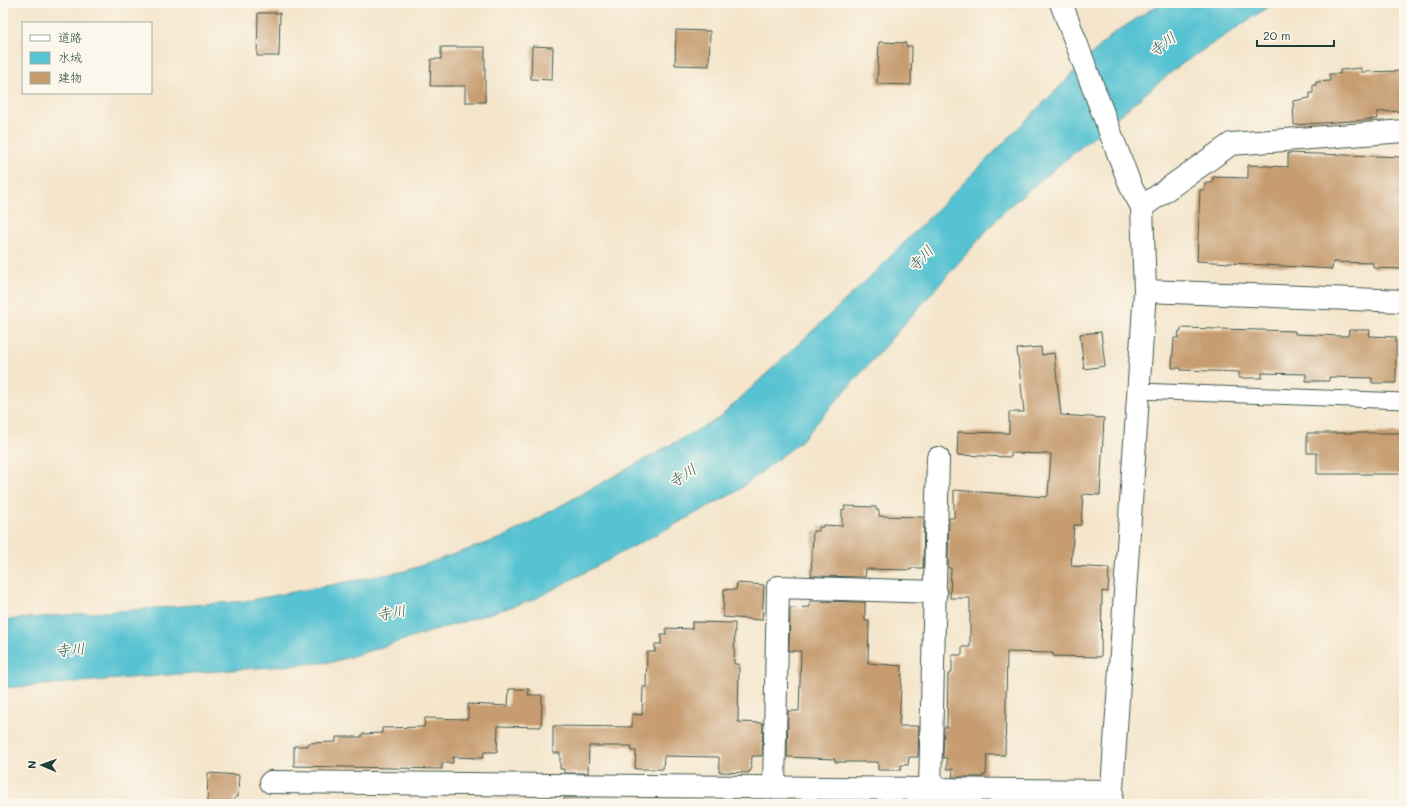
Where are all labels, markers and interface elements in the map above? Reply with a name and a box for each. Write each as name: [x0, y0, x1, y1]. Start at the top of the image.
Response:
legend: [22, 22, 152, 94]
scale bar: [1257, 22, 1334, 48]
water label: 寺川: [1144, 27, 1180, 61]
text: 20 m: [1263, 27, 1291, 43]
text: 道路: [58, 29, 82, 45]
text: 水域: [58, 49, 82, 65]
text: 建物: [58, 69, 82, 85]
water label: 寺川: [902, 240, 938, 276]
water label: 寺川: [664, 458, 700, 492]
water label: 寺川: [374, 600, 408, 624]
water label: 寺川: [54, 638, 86, 660]
north arrow: [22, 745, 62, 785]
text: N: [24, 760, 39, 769]

